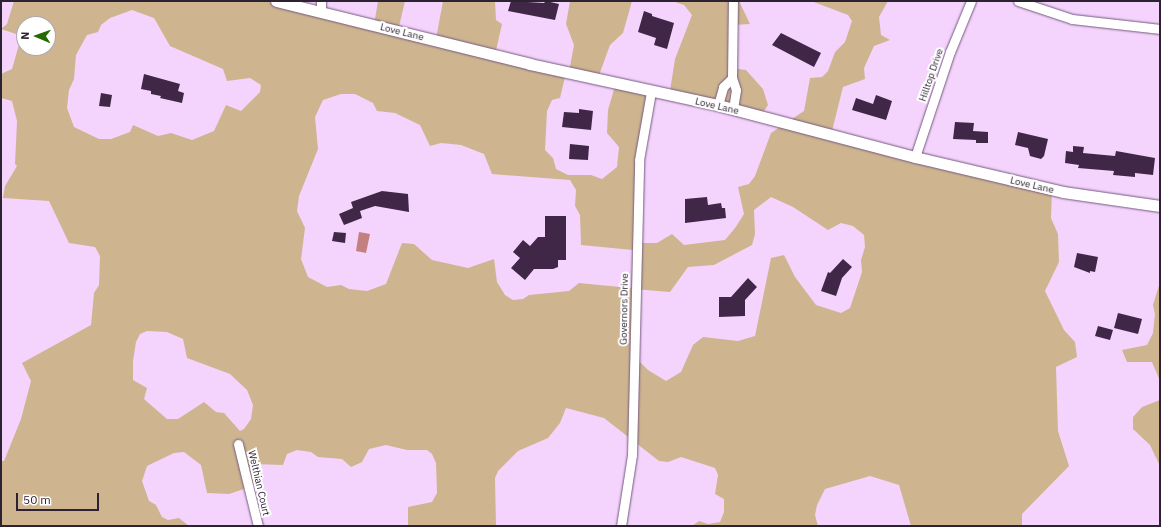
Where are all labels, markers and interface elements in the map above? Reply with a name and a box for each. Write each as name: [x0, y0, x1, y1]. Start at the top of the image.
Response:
north arrow: [16, 16, 56, 56]
street label: Love Lane: [379, 21, 425, 43]
text: N: [18, 31, 32, 40]
street label: Hilltop Drive: [916, 47, 946, 103]
street label: Love Lane: [694, 95, 740, 117]
street label: Love Lane: [1009, 174, 1055, 196]
street label: Governors Drive: [617, 273, 631, 345]
street label: Welthian Court: [246, 449, 272, 517]
scale bar: [18, 485, 101, 511]
text: 50 m: [23, 492, 51, 507]

